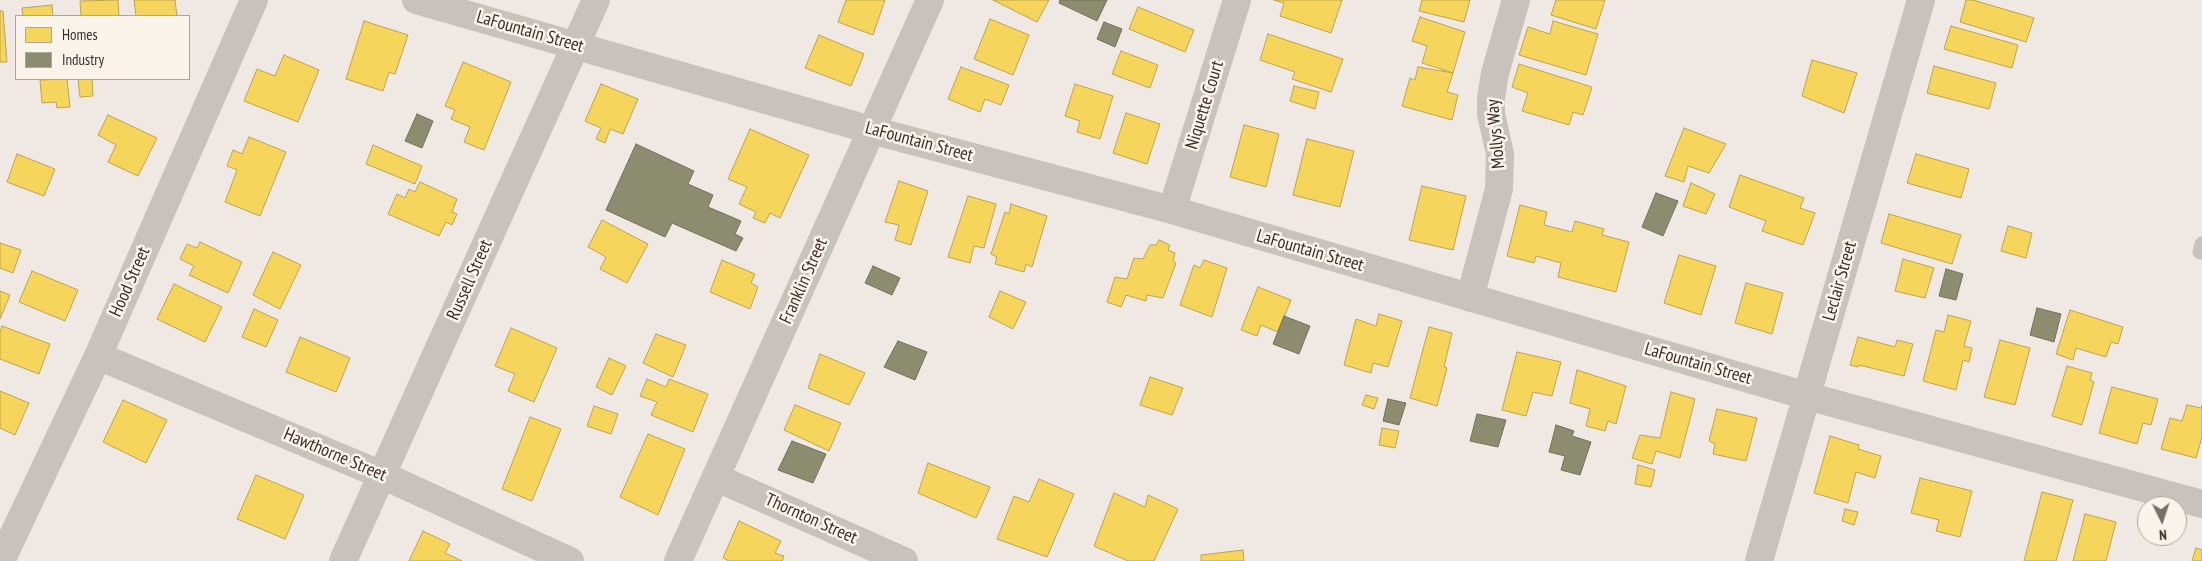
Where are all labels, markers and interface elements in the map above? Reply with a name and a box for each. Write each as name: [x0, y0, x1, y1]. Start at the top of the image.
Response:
street label: LaFountain Street: [474, 6, 586, 58]
legend: [15, 15, 190, 80]
text: Homes: [62, 25, 98, 44]
text: Industry: [62, 50, 104, 69]
street label: Niquette Court: [1181, 58, 1229, 152]
street label: Mollys Way: [1482, 98, 1510, 170]
street label: LaFountain Street: [863, 117, 975, 167]
street label: LaFountain Street: [1254, 225, 1366, 277]
street label: Franklin Street: [776, 235, 832, 327]
street label: Russell Street: [443, 237, 497, 323]
street label: Leclair Street: [1818, 239, 1862, 323]
street label: Hood Street: [105, 244, 155, 320]
street label: LaFountain Street: [1642, 338, 1754, 390]
street label: Hawthorne Street: [280, 424, 390, 486]
street label: Thornton Street: [762, 489, 860, 549]
north arrow: [2137, 496, 2187, 546]
text: N: [2159, 526, 2167, 544]

